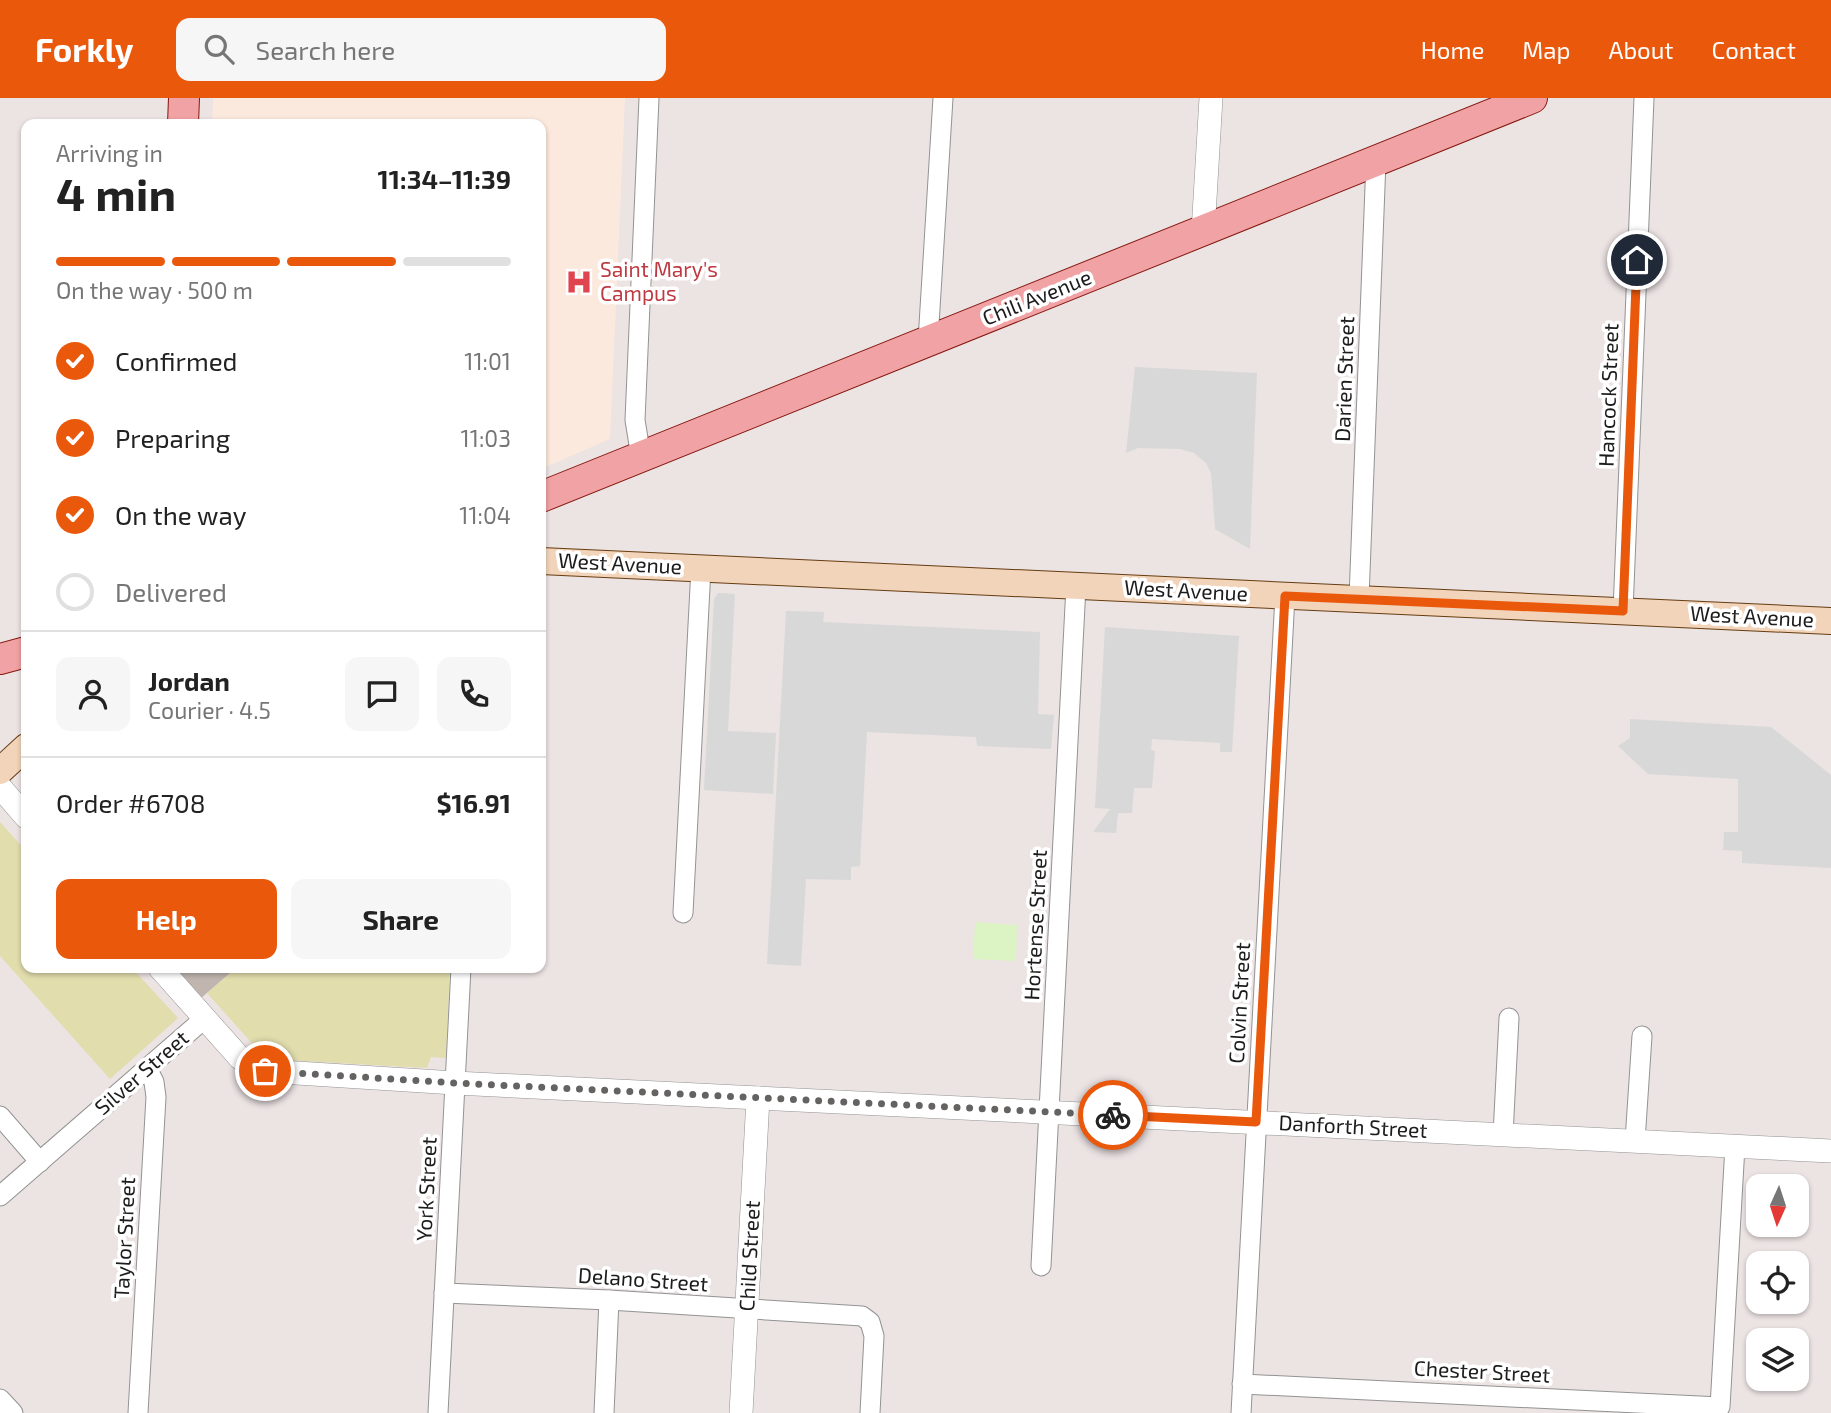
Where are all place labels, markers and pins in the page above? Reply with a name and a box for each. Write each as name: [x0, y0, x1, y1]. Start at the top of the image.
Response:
pin: [1607, 230, 1667, 290]
place label: Saint Mary's Campus: [600, 256, 718, 305]
hospital icon: Saint Mary's Campus: [564, 267, 594, 297]
pin: [235, 1041, 295, 1101]

